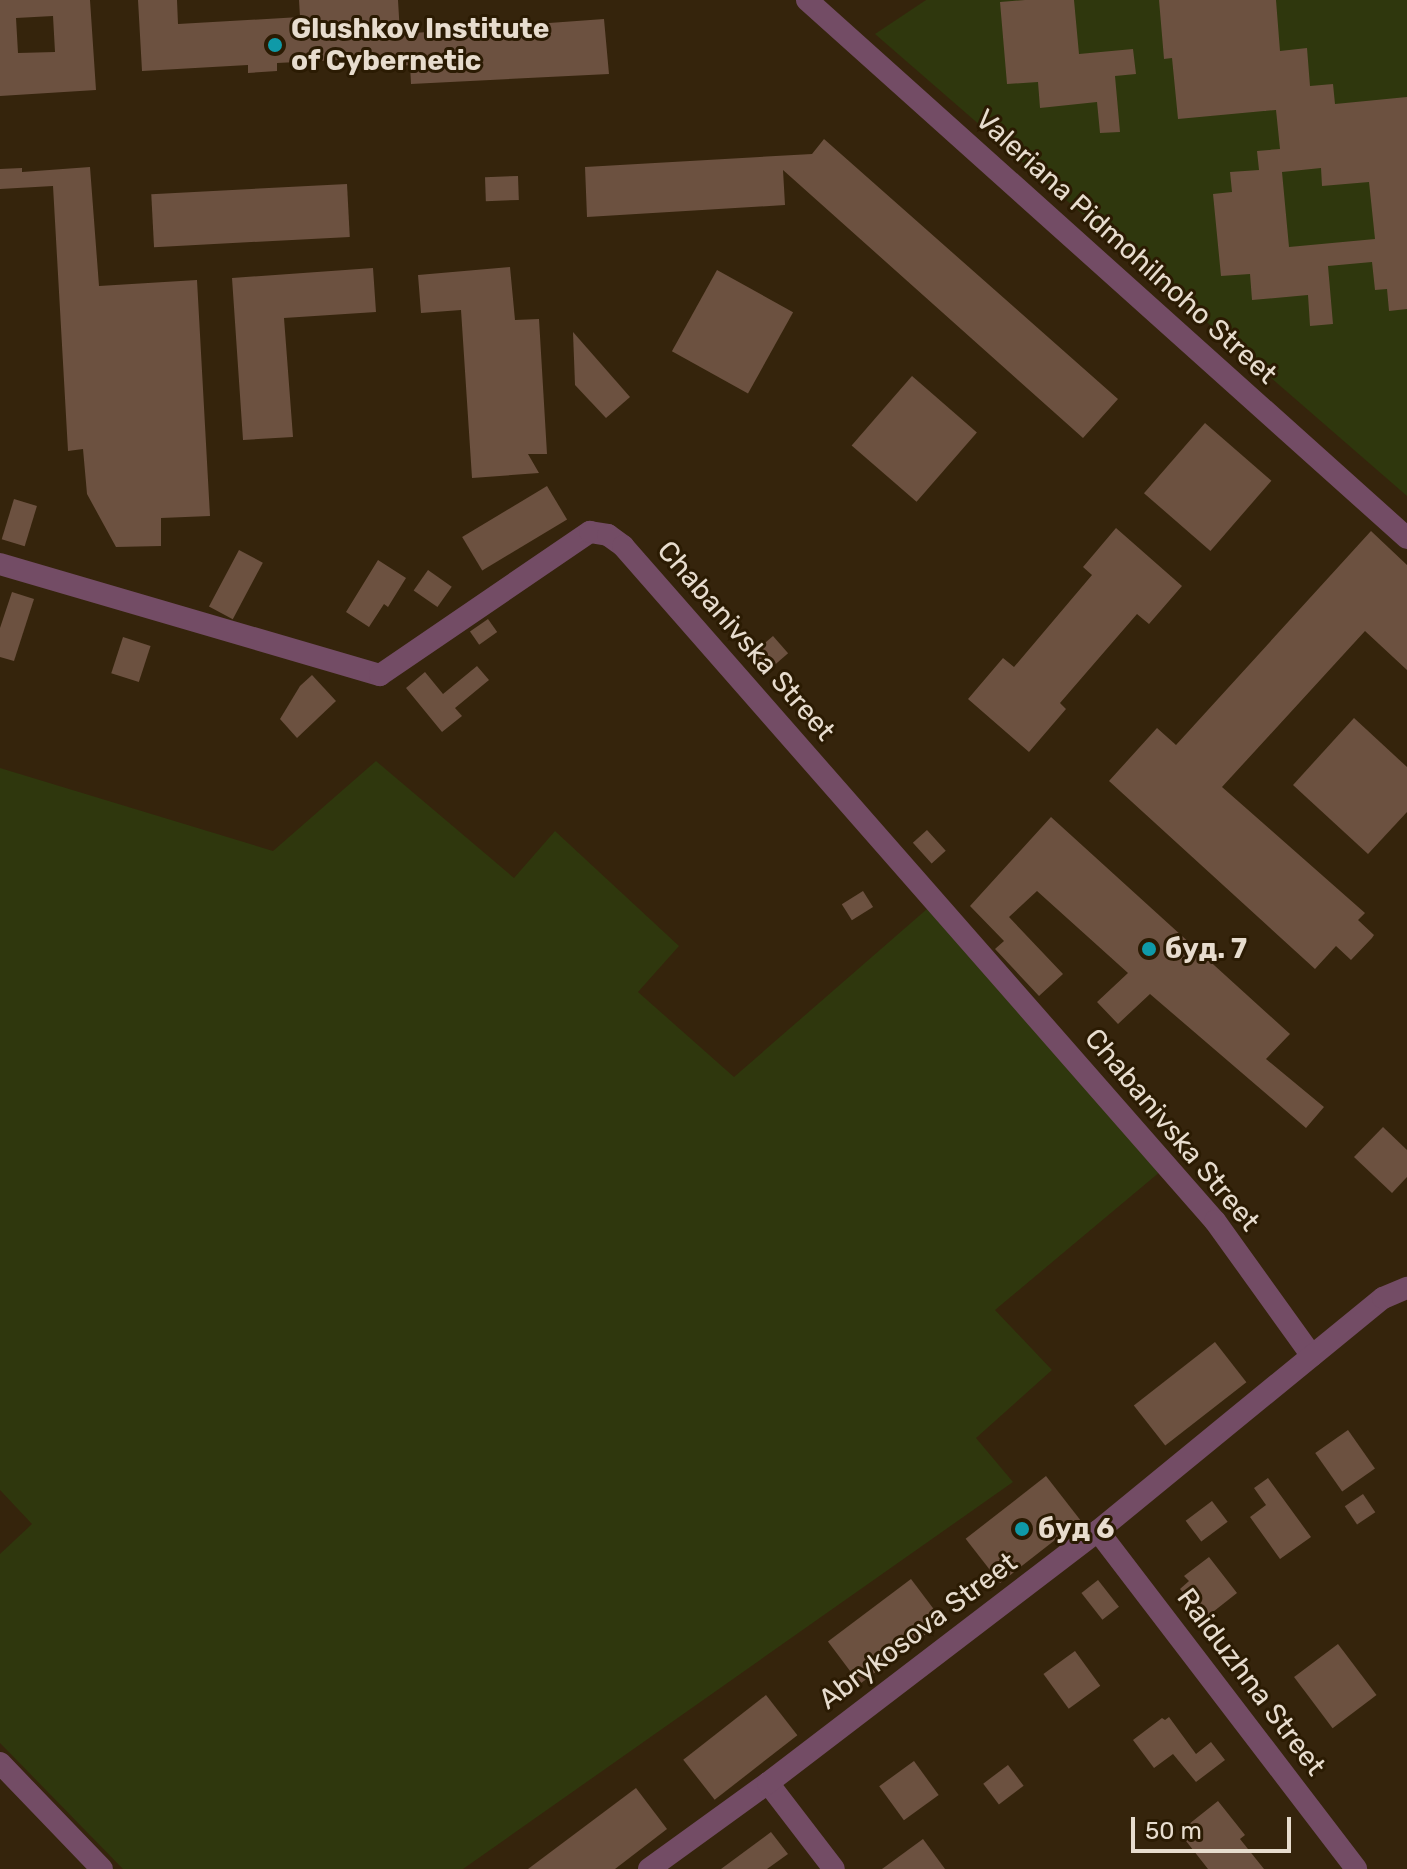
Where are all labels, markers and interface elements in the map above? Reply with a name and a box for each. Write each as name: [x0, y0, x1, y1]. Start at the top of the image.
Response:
place label: Glushkov Institute of Cybernetic: [291, 12, 550, 78]
marker: Glushkov Institute of Cybernetic: [266, 36, 284, 54]
street label: Valeriana Pidmohilnoho Street: [968, 103, 1284, 391]
street label: Chabanivska Street: [650, 534, 842, 748]
place label: буд. 7: [1165, 932, 1247, 966]
marker: буд. 7: [1140, 940, 1158, 958]
street label: Chabanivska Street: [1078, 1022, 1266, 1238]
place label: буд 6: [1038, 1512, 1114, 1546]
marker: буд 6: [1013, 1520, 1031, 1538]
street label: Abrykosova Street: [812, 1546, 1024, 1716]
street label: Raiduzhna Street: [1170, 1582, 1332, 1782]
scale bar: [1135, 1801, 1295, 1851]
text: 50 m: [1145, 1817, 1202, 1845]

